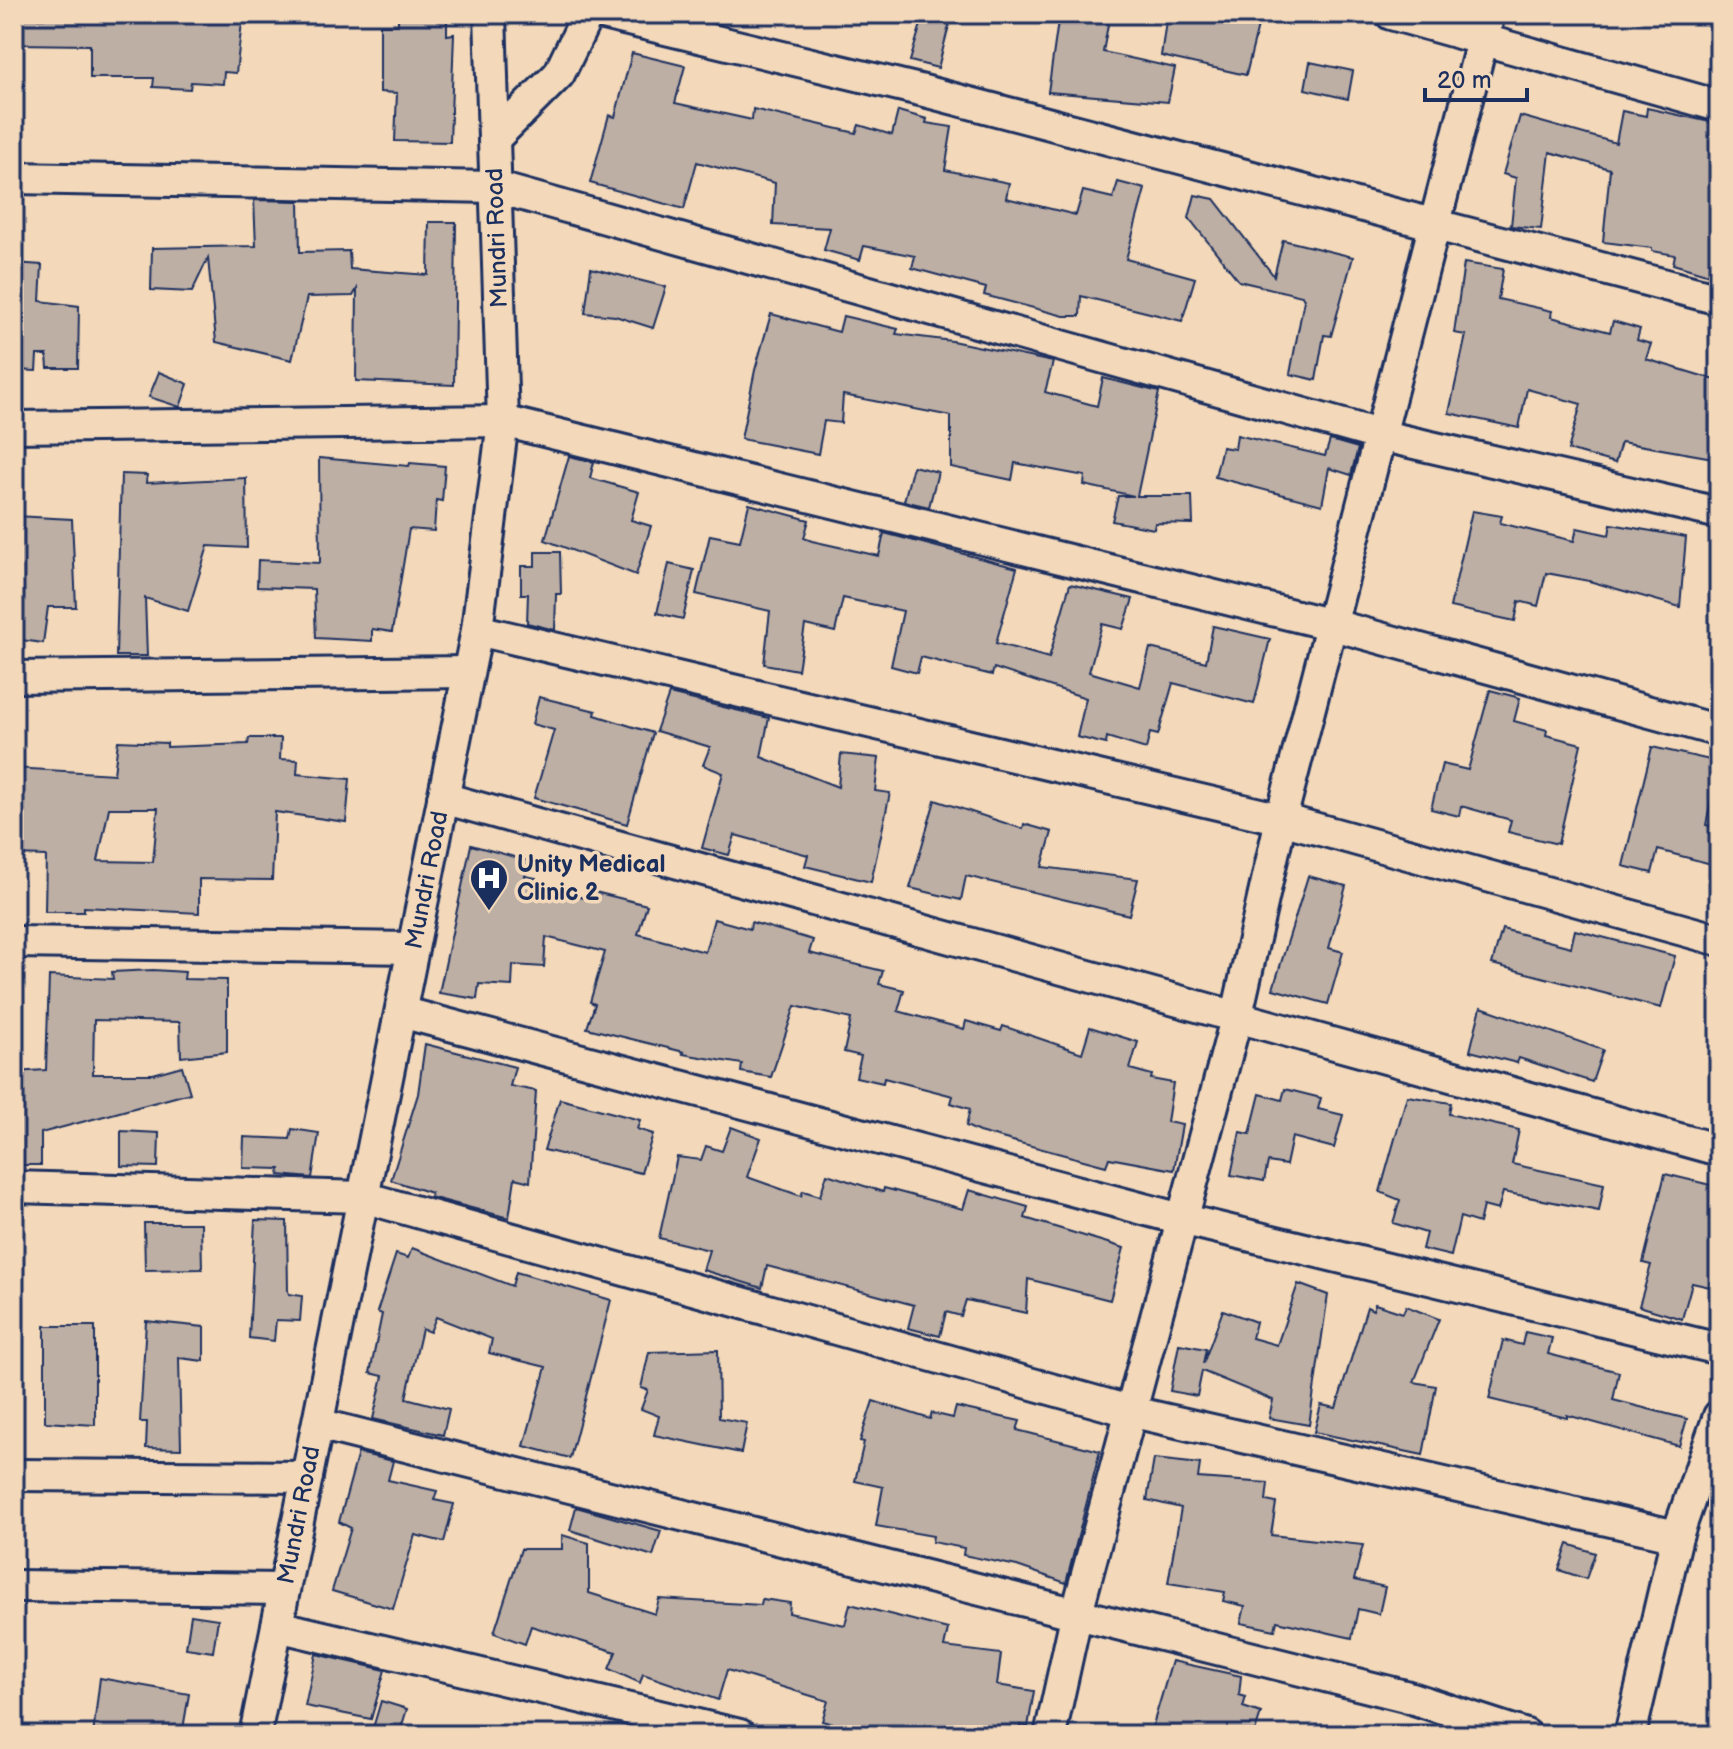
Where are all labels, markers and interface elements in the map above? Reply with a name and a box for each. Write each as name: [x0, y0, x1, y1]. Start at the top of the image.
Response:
scale bar: [1425, 52, 1527, 102]
text: 20 m: [1437, 66, 1492, 95]
street label: Mundri Road: [480, 167, 514, 309]
street label: Mundri Road: [399, 808, 455, 952]
place label: Unity Medical Clinic 2: [517, 850, 665, 907]
hospital icon: Unity Medical Clinic 2: [468, 857, 510, 912]
street label: Mundri Road: [271, 1443, 327, 1587]

